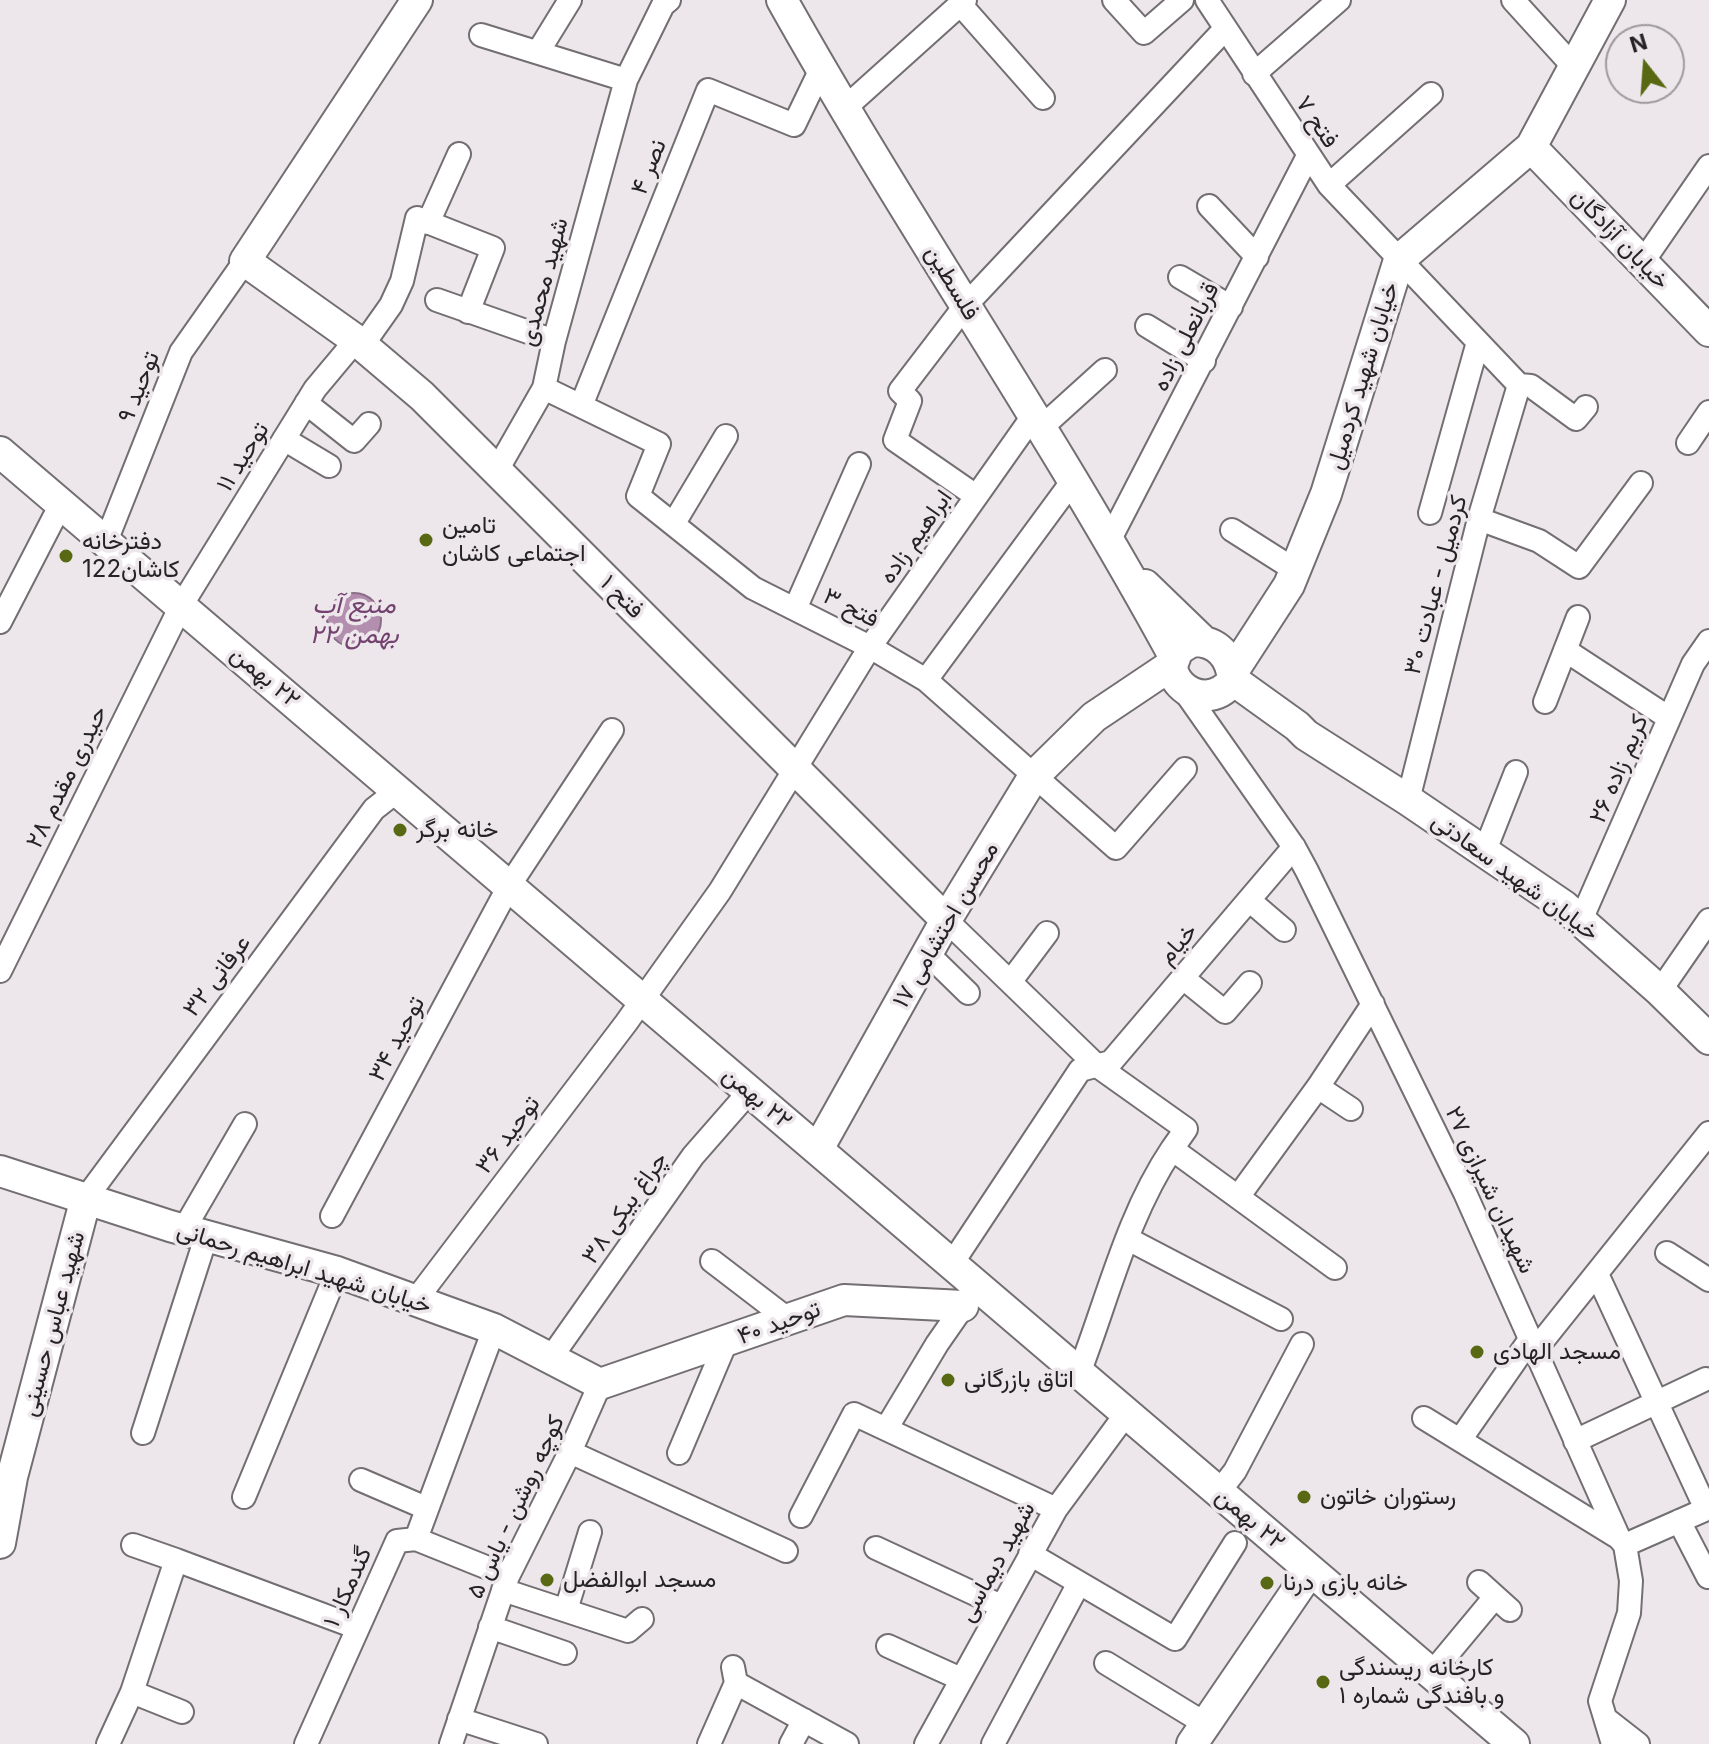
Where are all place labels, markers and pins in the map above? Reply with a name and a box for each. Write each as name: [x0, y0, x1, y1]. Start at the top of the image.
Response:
place label: تامین اجتماعی کاشان: [442, 512, 586, 568]
place label: دفترخانه 122کاشان: [82, 528, 179, 584]
marker: تامین اجتماعی کاشان: [417, 531, 435, 549]
marker: دفترخانه 122کاشان: [57, 547, 75, 565]
place label: خانه برگر: [416, 816, 498, 844]
marker: خانه برگر: [391, 821, 409, 839]
place label: مسجد الهادی: [1493, 1338, 1621, 1366]
marker: مسجد الهادی: [1468, 1343, 1486, 1361]
place label: اتاق بازرگانی: [964, 1366, 1074, 1394]
marker: اتاق بازرگانی: [939, 1371, 957, 1389]
place label: رستوران خاتون: [1320, 1483, 1456, 1511]
marker: رستوران خاتون: [1295, 1488, 1313, 1506]
place label: مسجد ابوالفضل: [563, 1566, 716, 1594]
place label: خانه بازی درنا: [1283, 1569, 1408, 1597]
marker: مسجد ابوالفضل: [538, 1571, 556, 1589]
marker: خانه بازی درنا: [1258, 1574, 1276, 1592]
place label: کارخانه ریسندگی و بافندگی شماره ۱: [1339, 1654, 1504, 1710]
marker: کارخانه ریسندگی و بافندگی شماره ۱: [1314, 1673, 1332, 1691]

